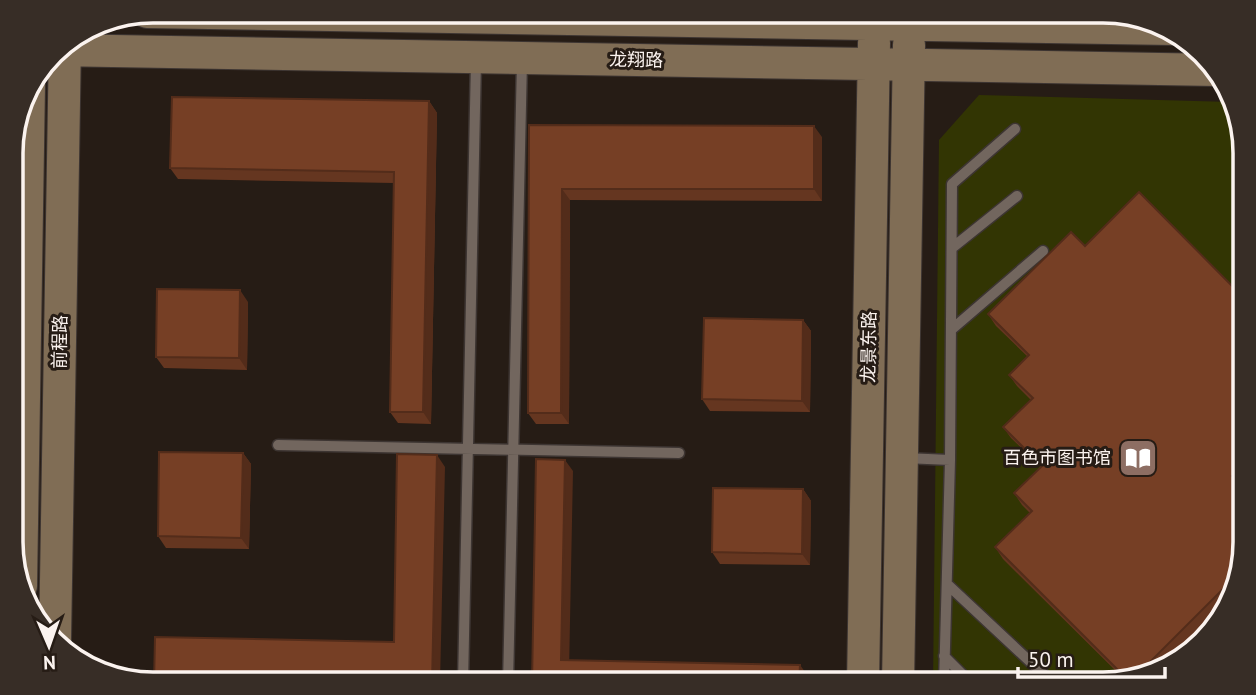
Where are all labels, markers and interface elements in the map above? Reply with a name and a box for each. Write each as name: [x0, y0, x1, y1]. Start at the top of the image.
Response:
street label: 龙翔路: [609, 48, 663, 71]
street label: 龙景东路: [856, 311, 881, 383]
street label: 前程路: [48, 315, 71, 369]
library icon: 百色市图书馆: [1117, 437, 1159, 479]
place label: 百色市图书馆: [1003, 446, 1111, 469]
north arrow: [14, 611, 84, 681]
scale bar: [1018, 636, 1165, 680]
text: 50 m: [1028, 646, 1074, 673]
text: N: [43, 651, 56, 675]

